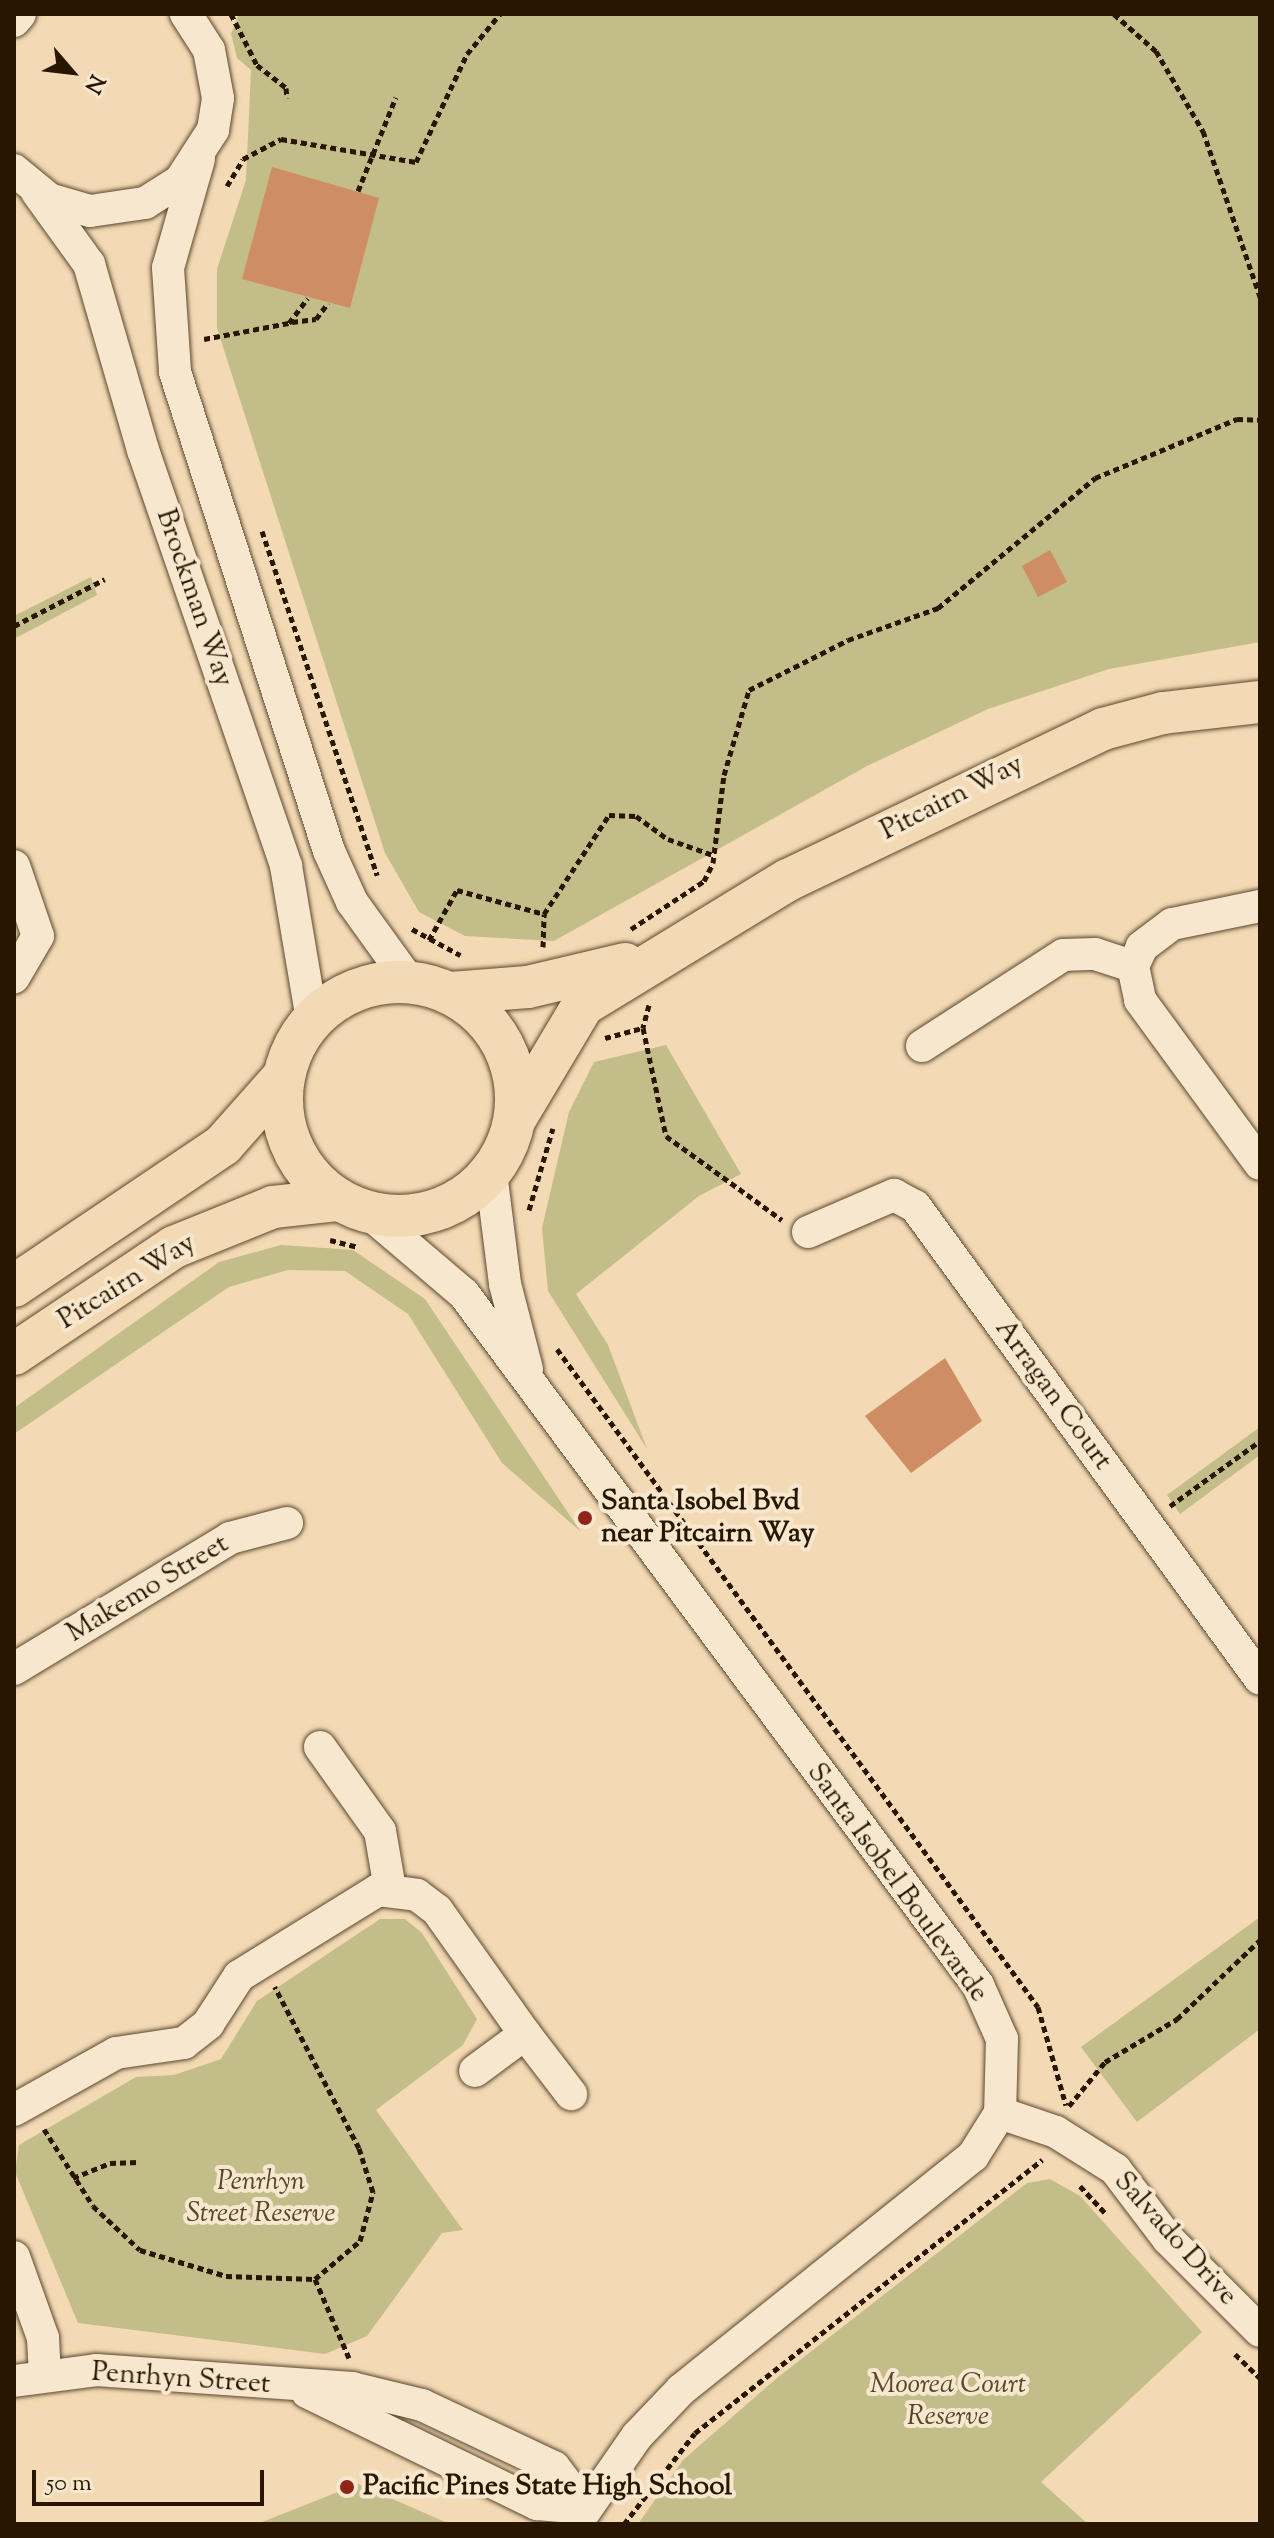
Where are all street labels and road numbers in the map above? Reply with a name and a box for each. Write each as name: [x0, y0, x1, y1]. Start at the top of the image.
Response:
street label: Brockman Way: [148, 505, 240, 691]
street label: Pitcairn Way: [875, 748, 1029, 848]
street label: Pitcairn Way: [52, 1227, 202, 1337]
street label: Arragan Court: [987, 1313, 1119, 1477]
street label: Makemo Street: [61, 1528, 235, 1650]
street label: Santa Isobel Boulevarde: [799, 1757, 995, 2009]
street label: Salvado Drive: [1106, 2165, 1244, 2313]
street label: Penrhyn Street: [90, 2356, 272, 2402]

